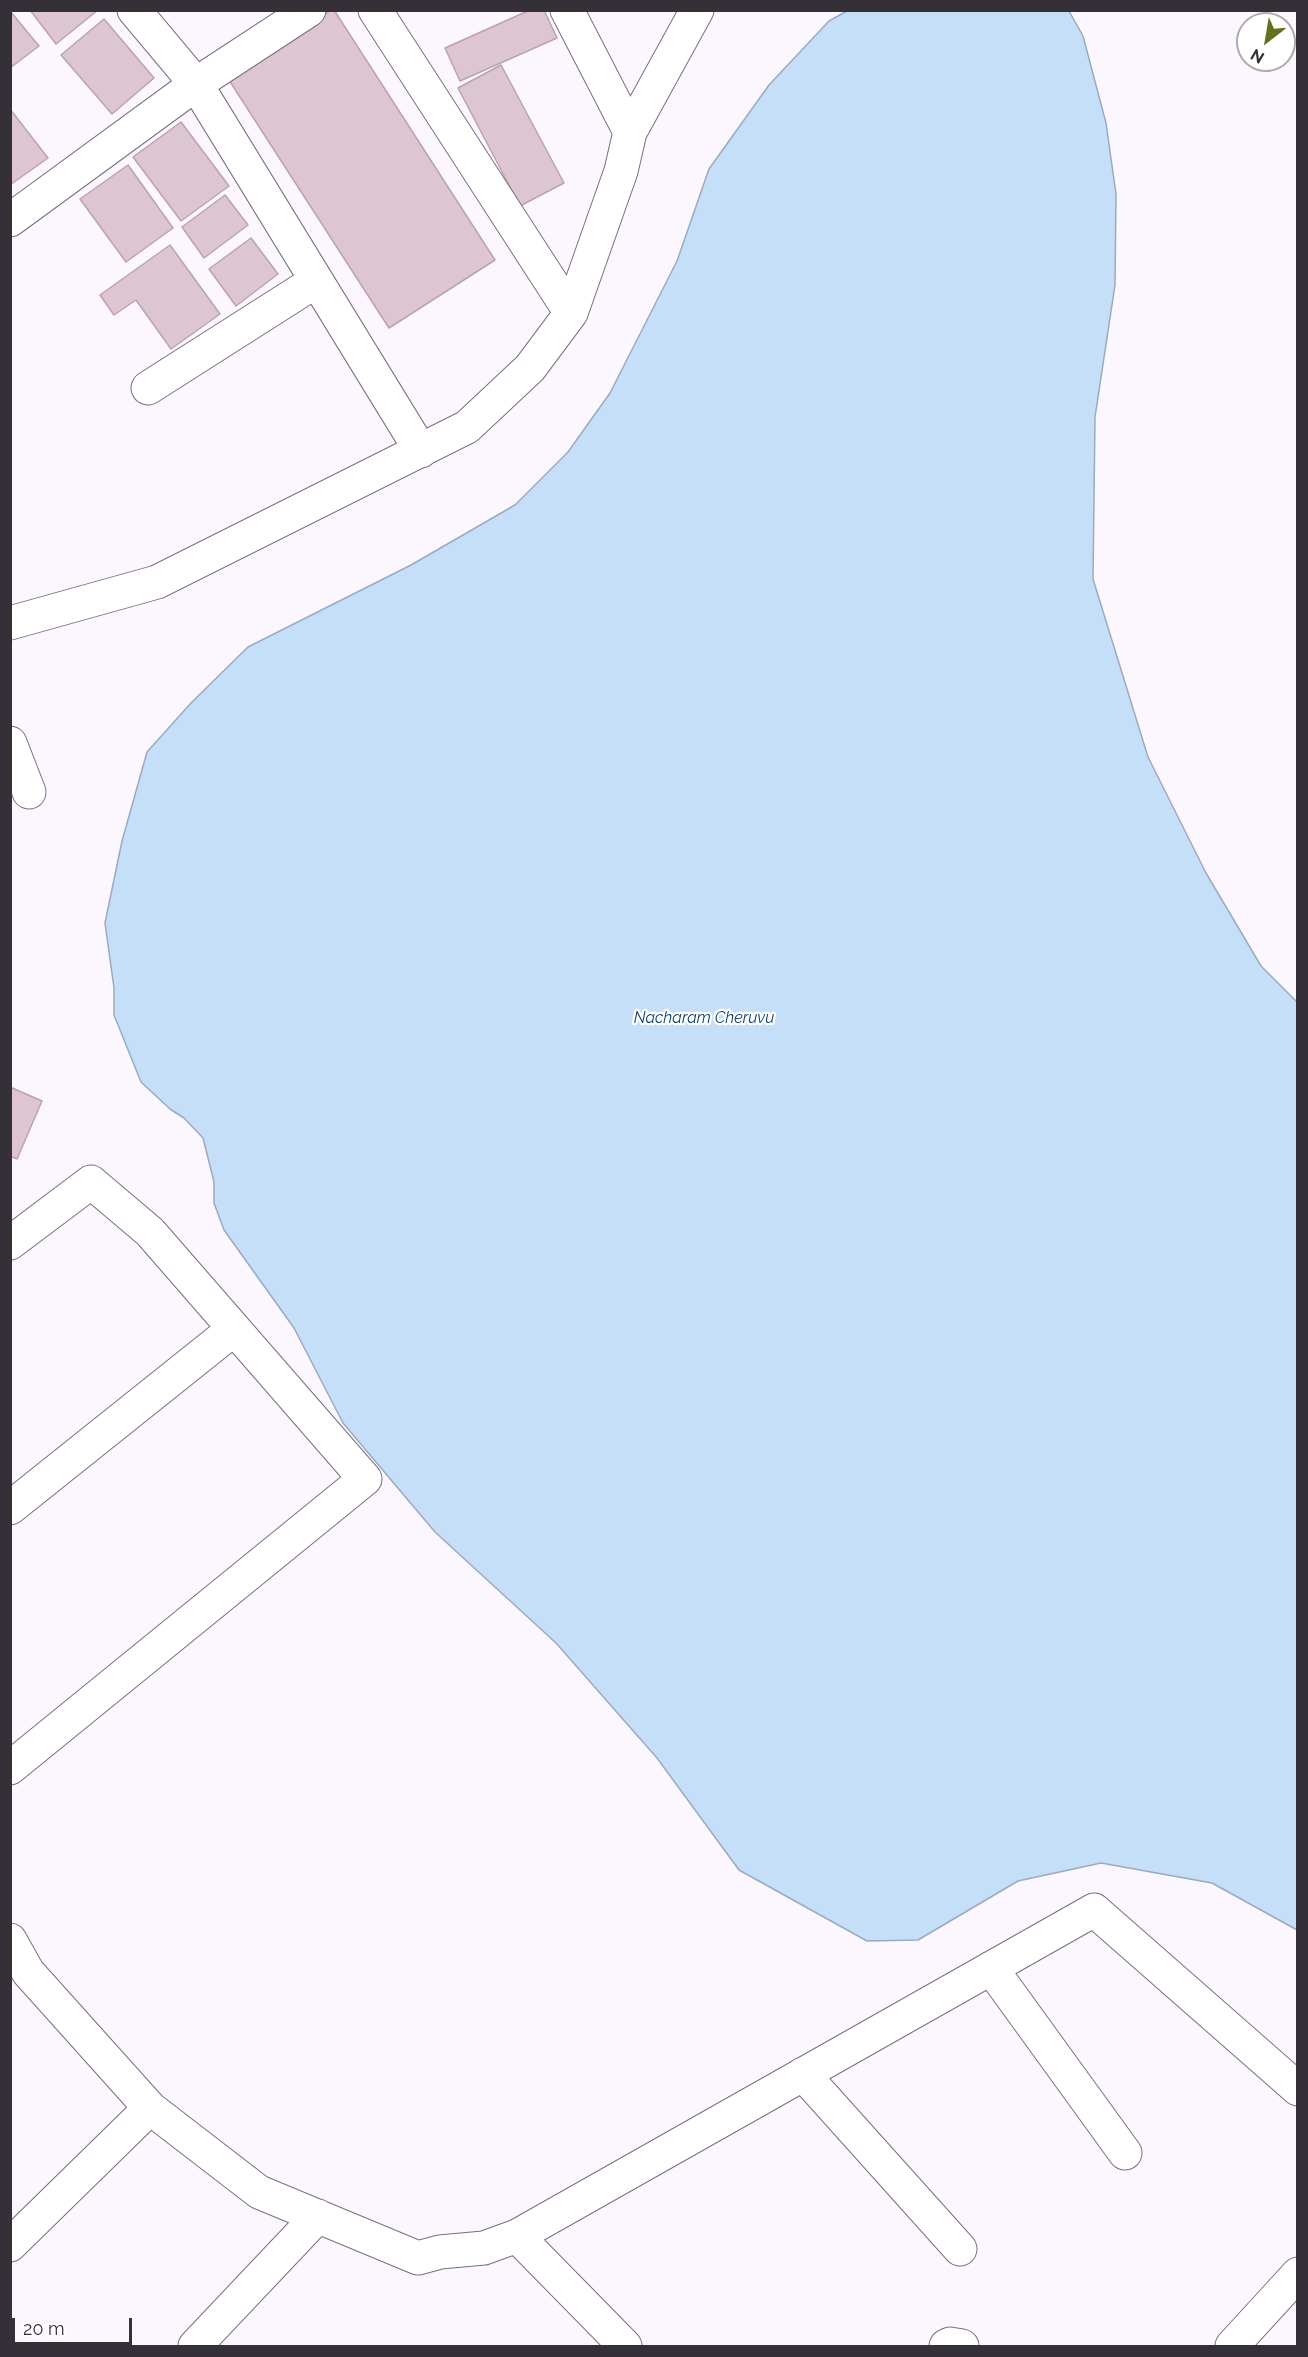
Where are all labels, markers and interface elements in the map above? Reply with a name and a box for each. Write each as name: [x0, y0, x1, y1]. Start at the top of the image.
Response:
north arrow: [1236, 12, 1296, 72]
text: N: [1247, 45, 1268, 67]
water label: Nacharam Cheruvu: [634, 1008, 774, 1028]
scale bar: [15, 2306, 135, 2344]
text: 20 m: [23, 2318, 65, 2339]

